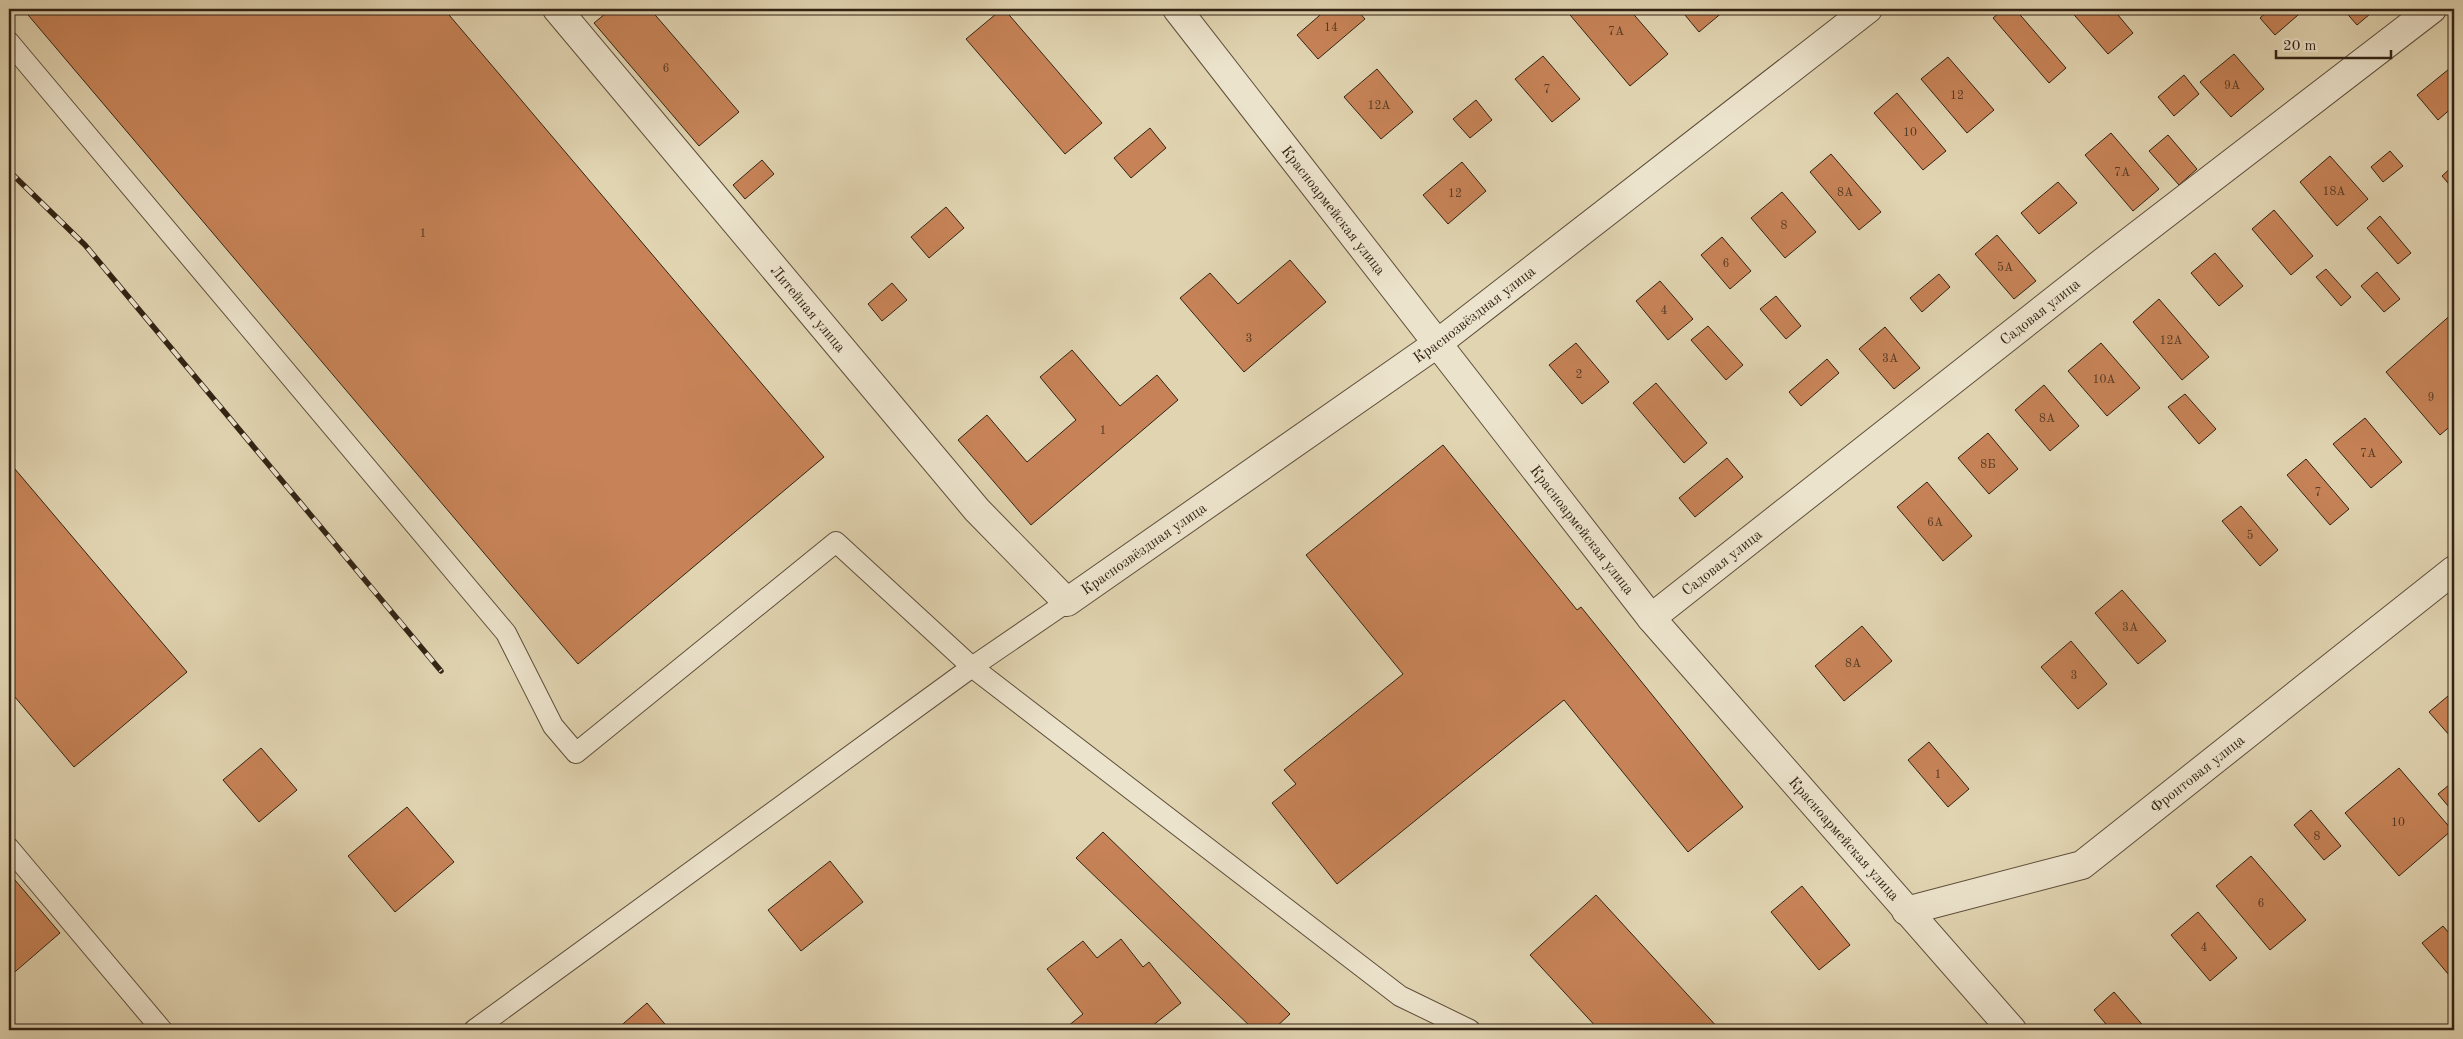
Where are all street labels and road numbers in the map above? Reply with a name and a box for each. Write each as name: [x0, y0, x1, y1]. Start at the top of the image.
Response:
street label: Красноармейская улица: [1278, 144, 1388, 279]
street label: Литейная улица: [767, 263, 848, 356]
street label: Краснозвёздная улица: [1411, 264, 1539, 367]
street label: Садовая улица: [1998, 277, 2084, 349]
street label: Красноармейская улица: [1526, 463, 1636, 599]
street label: Краснозвёздная улица: [1079, 501, 1210, 598]
street label: Садовая улица: [1680, 527, 1766, 600]
street label: Фронтовая улица: [2148, 733, 2249, 817]
street label: Красноармейская улица: [1785, 775, 1902, 905]

